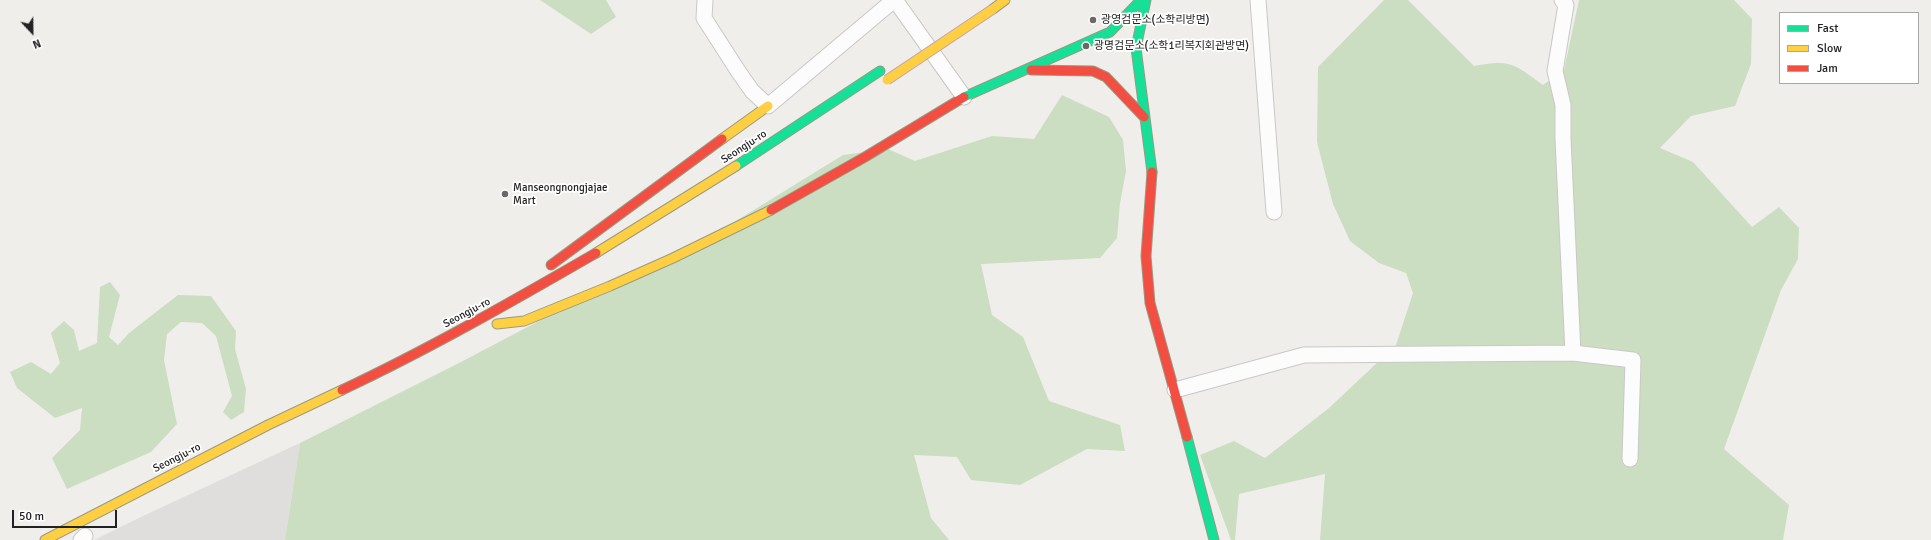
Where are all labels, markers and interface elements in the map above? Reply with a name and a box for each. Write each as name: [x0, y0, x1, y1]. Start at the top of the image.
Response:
north arrow: [12, 12, 52, 52]
legend: [1779, 12, 1919, 84]
place label: 광영검문소(소학리방면): [1101, 13, 1209, 27]
marker: 광영검문소(소학리방면): [1088, 15, 1098, 25]
text: Fast: [1817, 21, 1838, 36]
text: N: [31, 36, 43, 51]
place label: 광명검문소(소학1리복지회관방면): [1094, 39, 1249, 53]
marker: 광명검문소(소학1리복지회관방면): [1081, 41, 1091, 51]
text: Slow: [1817, 41, 1842, 56]
text: Jam: [1817, 61, 1838, 76]
street label: Seongju-ro: [719, 127, 769, 167]
place label: Manseongnongjajae Mart: [513, 181, 608, 207]
marker: Manseongnongjajae Mart: [500, 189, 510, 199]
street label: Seongju-ro: [441, 295, 493, 331]
street label: Seongju-ro: [151, 440, 203, 476]
scale bar: [14, 502, 119, 528]
text: 50 m: [19, 509, 44, 524]

